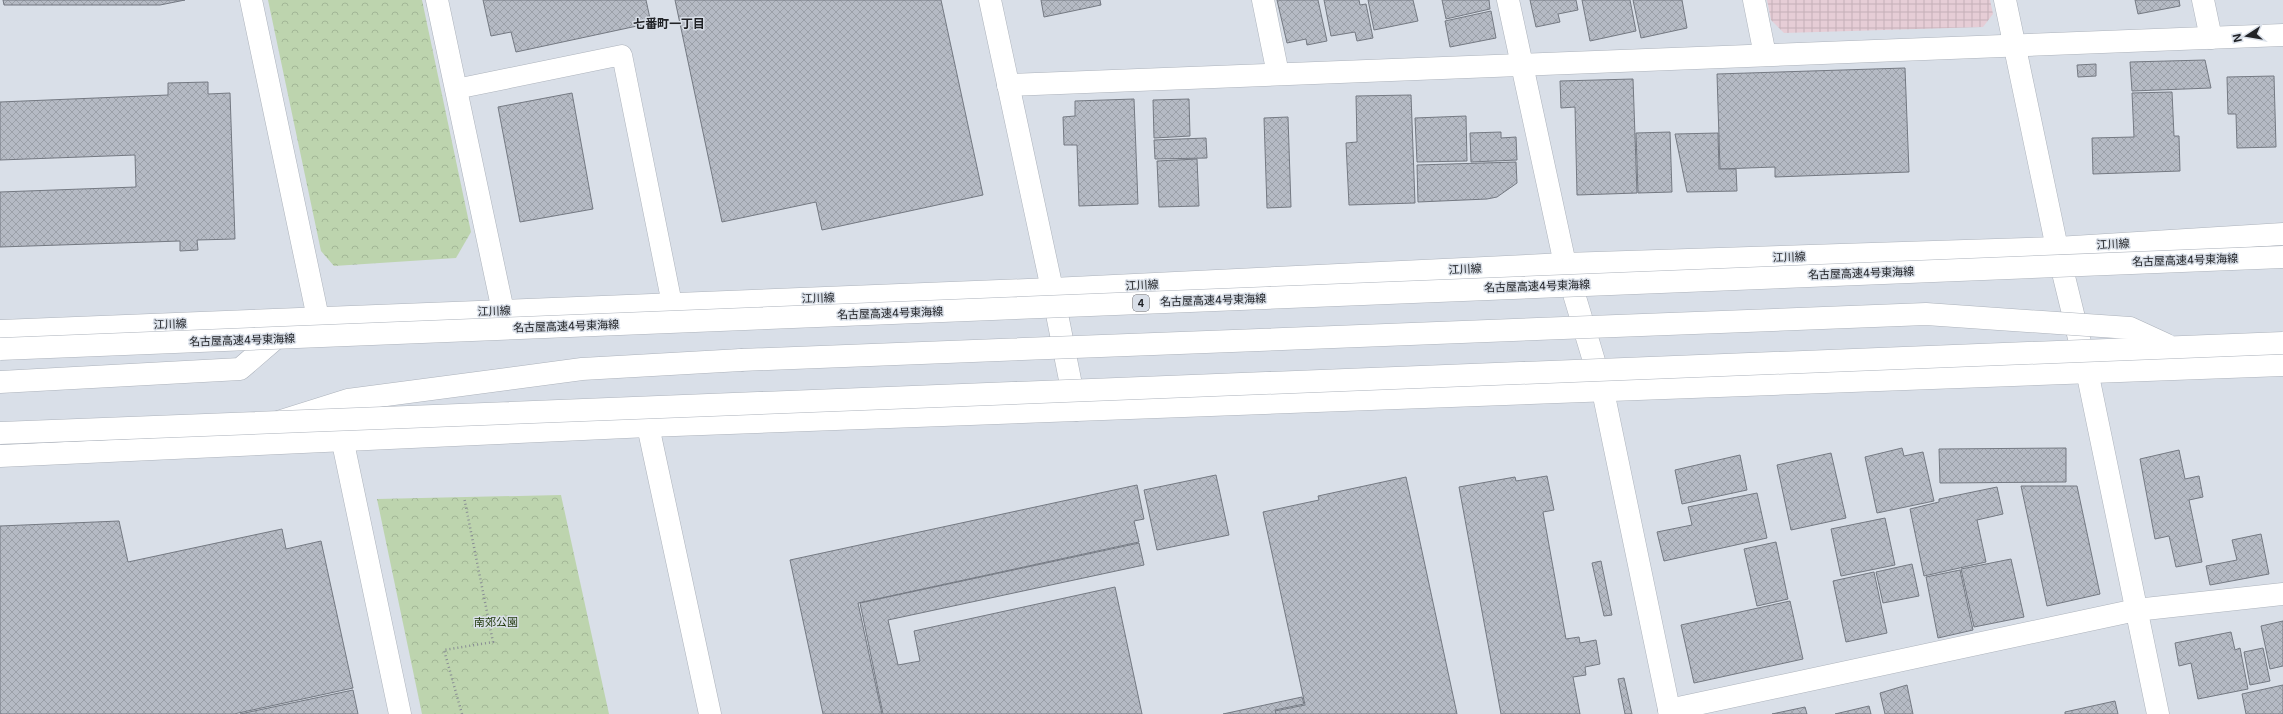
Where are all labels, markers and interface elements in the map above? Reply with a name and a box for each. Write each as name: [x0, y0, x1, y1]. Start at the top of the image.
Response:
district label: 七番町一丁目: [633, 16, 705, 31]
north arrow: [2227, 16, 2267, 56]
text: N: [2229, 33, 2245, 44]
street label: 江川線: [2096, 236, 2130, 252]
street label: 江川線: [1772, 249, 1806, 265]
street label: 名古屋高速4号東海線: [2132, 251, 2238, 269]
street label: 江川線: [1448, 261, 1482, 277]
street label: 名古屋高速4号東海線: [1808, 264, 1914, 282]
street label: 江川線: [1125, 277, 1159, 293]
street label: 名古屋高速4号東海線: [1484, 277, 1590, 295]
street label: 江川線: [801, 290, 835, 306]
street label: 名古屋高速4号東海線: [1160, 291, 1266, 309]
road number: 4: [1133, 295, 1149, 311]
street label: 江川線: [477, 303, 511, 319]
street label: 名古屋高速4号東海線: [837, 304, 943, 322]
street label: 江川線: [153, 316, 187, 332]
street label: 名古屋高速4号東海線: [513, 317, 619, 335]
street label: 名古屋高速4号東海線: [189, 331, 295, 349]
park label: 南郊公園: [474, 615, 518, 629]

